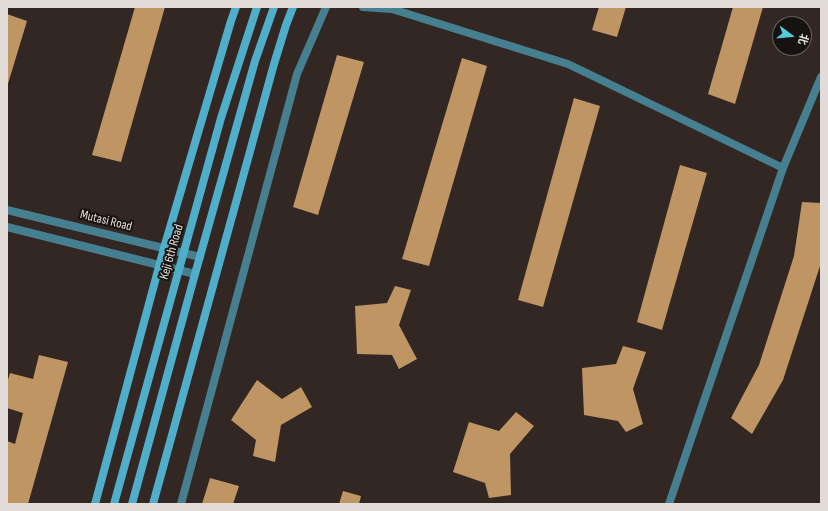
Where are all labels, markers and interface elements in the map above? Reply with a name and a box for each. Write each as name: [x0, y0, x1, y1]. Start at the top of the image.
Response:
north arrow: [772, 16, 812, 56]
text: 北: [795, 32, 811, 46]
street label: Mutasi Road: [78, 207, 134, 235]
street label: Keji 6th Road: [157, 223, 187, 281]

